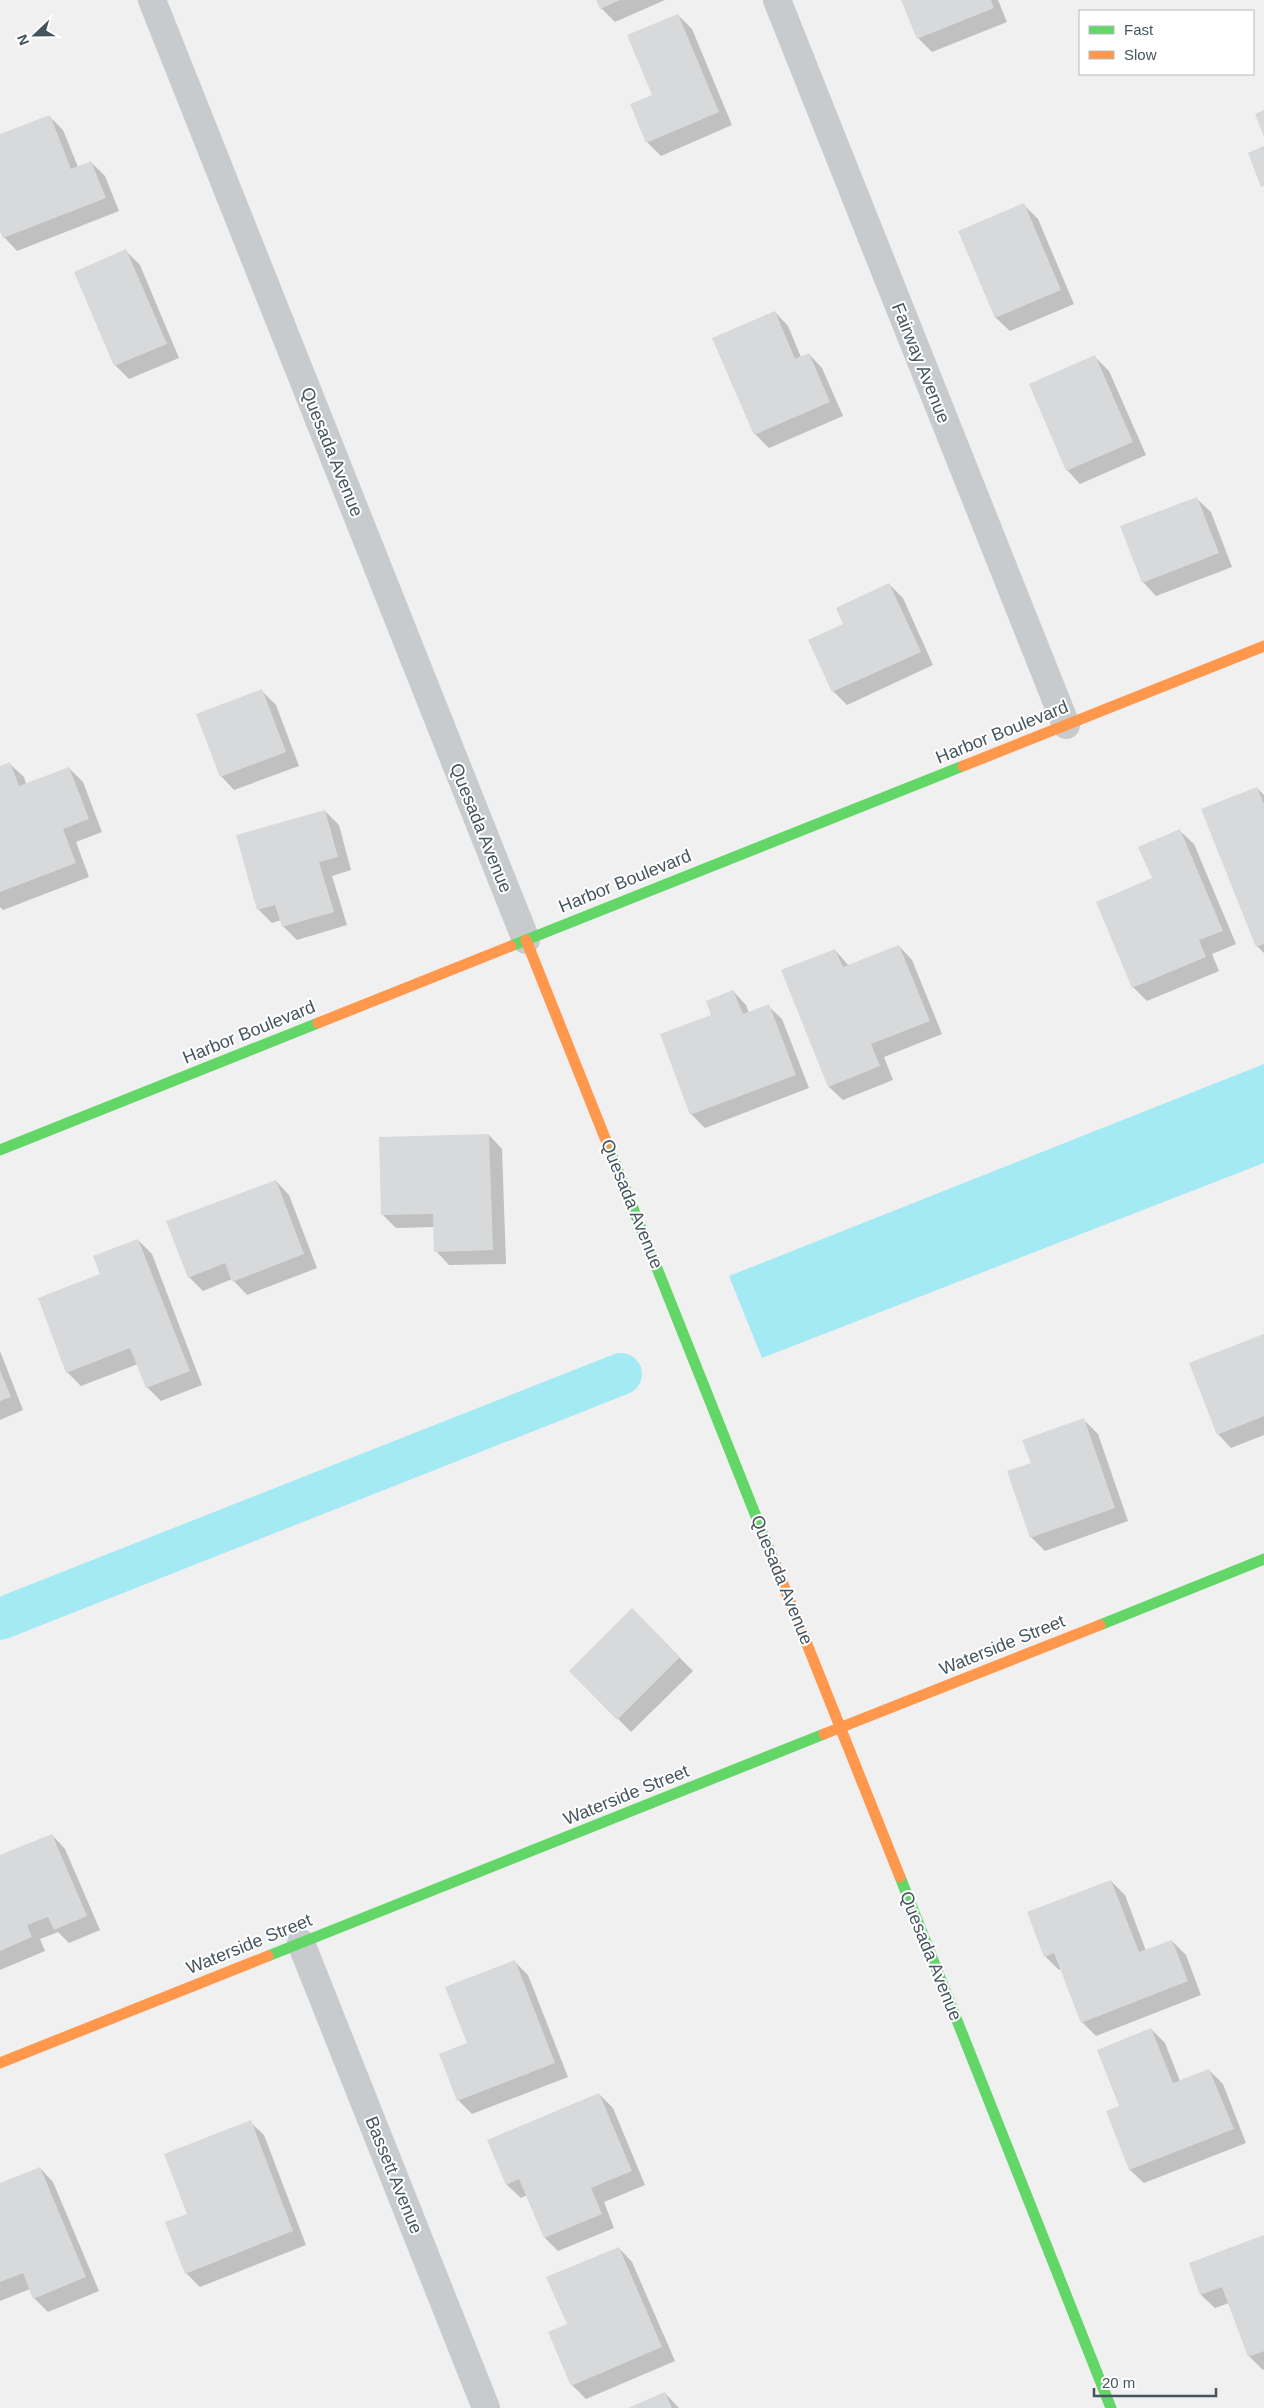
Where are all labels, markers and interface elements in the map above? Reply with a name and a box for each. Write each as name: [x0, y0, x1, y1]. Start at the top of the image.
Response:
north arrow: [10, 10, 60, 60]
legend: [1079, 10, 1254, 75]
text: Fast: [1124, 21, 1154, 38]
text: N: [14, 32, 32, 48]
text: Slow: [1124, 46, 1157, 63]
street label: Fairway Avenue: [888, 300, 954, 426]
street label: Quesada Avenue: [297, 384, 367, 520]
street label: Harbor Boulevard: [933, 696, 1071, 768]
street label: Quesada Avenue: [446, 760, 516, 896]
street label: Harbor Boulevard: [556, 845, 694, 917]
street label: Harbor Boulevard: [180, 996, 318, 1068]
street label: Quesada Avenue: [597, 1136, 667, 1272]
street label: Quesada Avenue: [747, 1512, 817, 1648]
street label: Waterside Street: [936, 1611, 1068, 1679]
street label: Waterside Street: [560, 1761, 692, 1829]
street label: Quesada Avenue: [896, 1888, 966, 2024]
street label: Waterside Street: [183, 1910, 315, 1978]
street label: Bassett Avenue: [361, 2113, 427, 2237]
scale bar: [1094, 2366, 1216, 2398]
text: 20 m: [1102, 2374, 1135, 2391]

